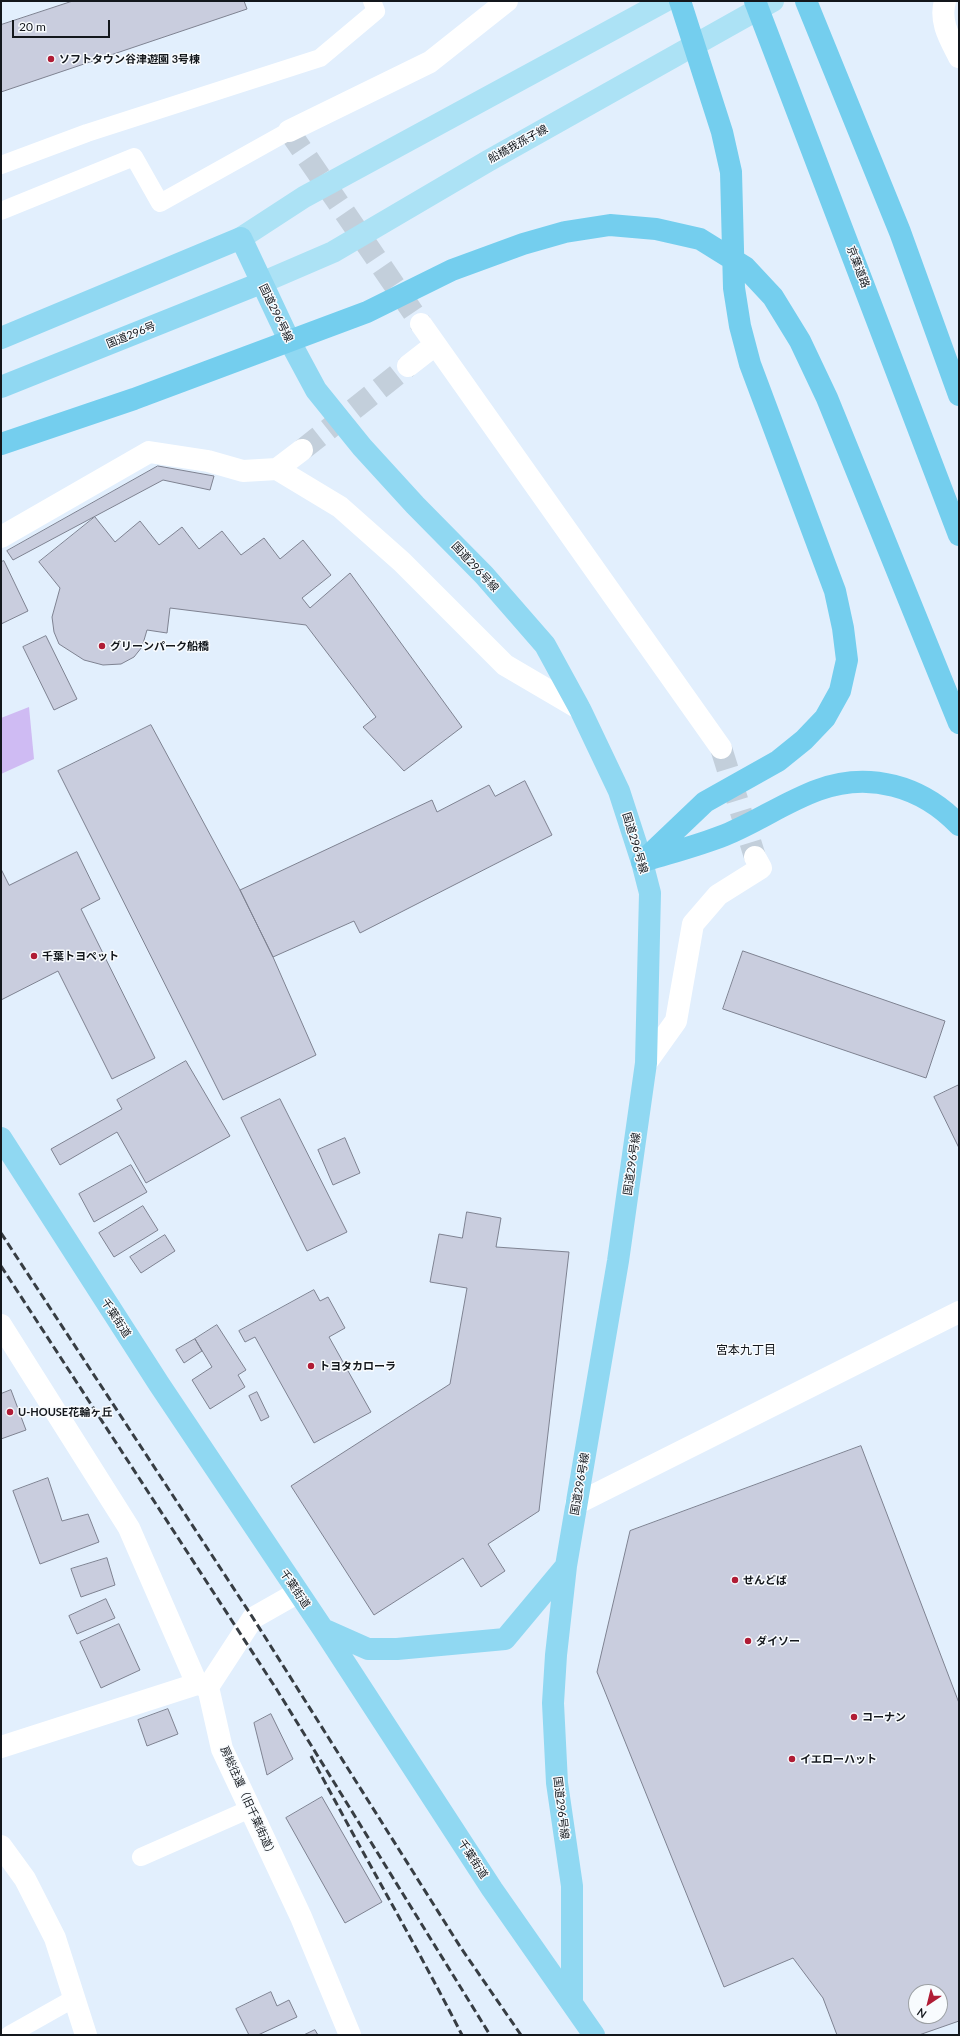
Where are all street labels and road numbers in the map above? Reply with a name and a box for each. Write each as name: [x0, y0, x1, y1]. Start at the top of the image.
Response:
street label: 船橋我孫子線: [486, 122, 550, 166]
street label: 京葉道路: [844, 244, 872, 290]
street label: 国道296号線: [256, 282, 296, 344]
street label: 国道296号: [104, 319, 158, 351]
street label: 国道296号線: [449, 539, 501, 595]
street label: 国道296号線: [619, 811, 651, 875]
street label: 国道296号線: [621, 1132, 643, 1196]
street label: 千葉街道: [98, 1296, 134, 1340]
street label: 国道296号線: [568, 1452, 592, 1516]
street label: 千葉街道: [277, 1567, 313, 1611]
street label: 房総往還（旧千葉街道）: [217, 1744, 279, 1860]
street label: 国道296号線: [551, 1776, 571, 1840]
street label: 千葉街道: [455, 1837, 491, 1881]

